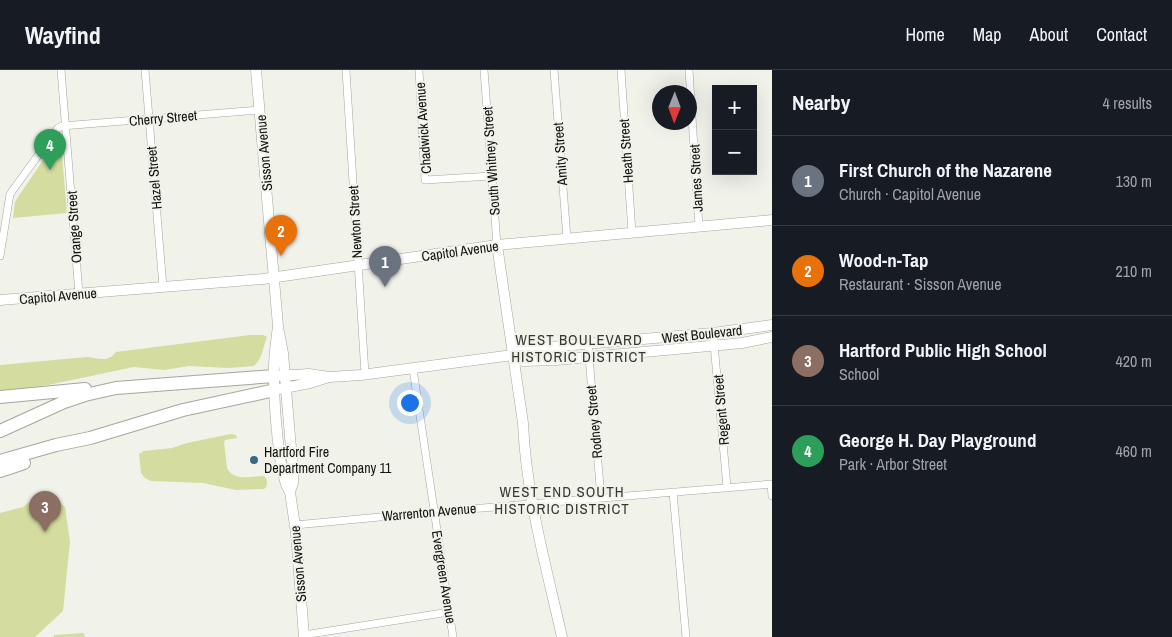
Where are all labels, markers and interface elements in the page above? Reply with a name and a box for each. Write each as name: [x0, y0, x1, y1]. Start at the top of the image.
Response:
text: Wayfind: [25, 19, 101, 51]
text: Home: [905, 22, 945, 47]
text: Map: [973, 22, 1002, 47]
text: About: [1030, 22, 1068, 47]
text: Contact: [1096, 22, 1147, 47]
street label: Chadwick Avenue: [411, 82, 435, 174]
north arrow: [652, 85, 697, 130]
map controls: [712, 85, 757, 175]
button: +: [712, 85, 757, 130]
text: Nearby: [792, 88, 850, 117]
text: 4 results: [1102, 92, 1152, 114]
street label: Cherry Street: [128, 106, 198, 130]
street label: South Whitney Street: [478, 106, 504, 216]
street label: Sisson Avenue: [252, 114, 276, 192]
street label: Heath Street: [615, 118, 637, 184]
street label: Amity Street: [549, 122, 571, 187]
pin: 4: [34, 129, 66, 170]
button: −: [712, 130, 757, 175]
street label: James Street: [685, 144, 707, 212]
street label: Hazel Street: [142, 146, 166, 210]
text: First Church of the Nazarene: [839, 157, 1052, 183]
text: 1: [804, 170, 812, 192]
text: 130 m: [1116, 170, 1152, 192]
text: Church · Capitol Avenue: [839, 183, 981, 205]
street label: Newton Street: [344, 185, 366, 259]
street label: Orange Street: [63, 190, 85, 264]
pin: 2: [265, 215, 297, 256]
street label: Capitol Avenue: [420, 237, 500, 265]
pin: 1: [369, 246, 401, 287]
text: Wood-n-Tap: [839, 247, 928, 273]
text: 2: [804, 260, 812, 282]
text: 210 m: [1116, 260, 1152, 282]
text: Restaurant · Sisson Avenue: [839, 273, 1001, 295]
street label: Capitol Avenue: [19, 284, 97, 308]
street label: West Boulevard: [661, 321, 743, 347]
district label: WEST BOULEVARD HISTORIC DISTRICT: [511, 329, 647, 367]
text: Hartford Public High School: [839, 337, 1047, 363]
text: 3: [804, 350, 812, 372]
text: 420 m: [1116, 350, 1152, 372]
text: School: [839, 363, 879, 385]
street label: Regent Street: [709, 374, 733, 446]
street label: Rodney Street: [582, 385, 606, 459]
your location: [397, 390, 423, 416]
text: George H. Day Playground: [839, 427, 1036, 453]
text: 4: [804, 440, 812, 462]
text: 460 m: [1116, 440, 1152, 462]
place label: Hartford Fire Department Company 11: [264, 443, 392, 477]
text: Park · Arbor Street: [839, 453, 947, 475]
marker: Hartford Fire Department Company 11: [248, 454, 260, 466]
district label: WEST END SOUTH HISTORIC DISTRICT: [494, 481, 630, 519]
pin: 3: [29, 491, 61, 532]
street label: Warrenton Avenue: [381, 499, 477, 525]
street label: Sisson Avenue: [286, 525, 310, 603]
street label: Evergreen Avenue: [428, 529, 460, 625]

